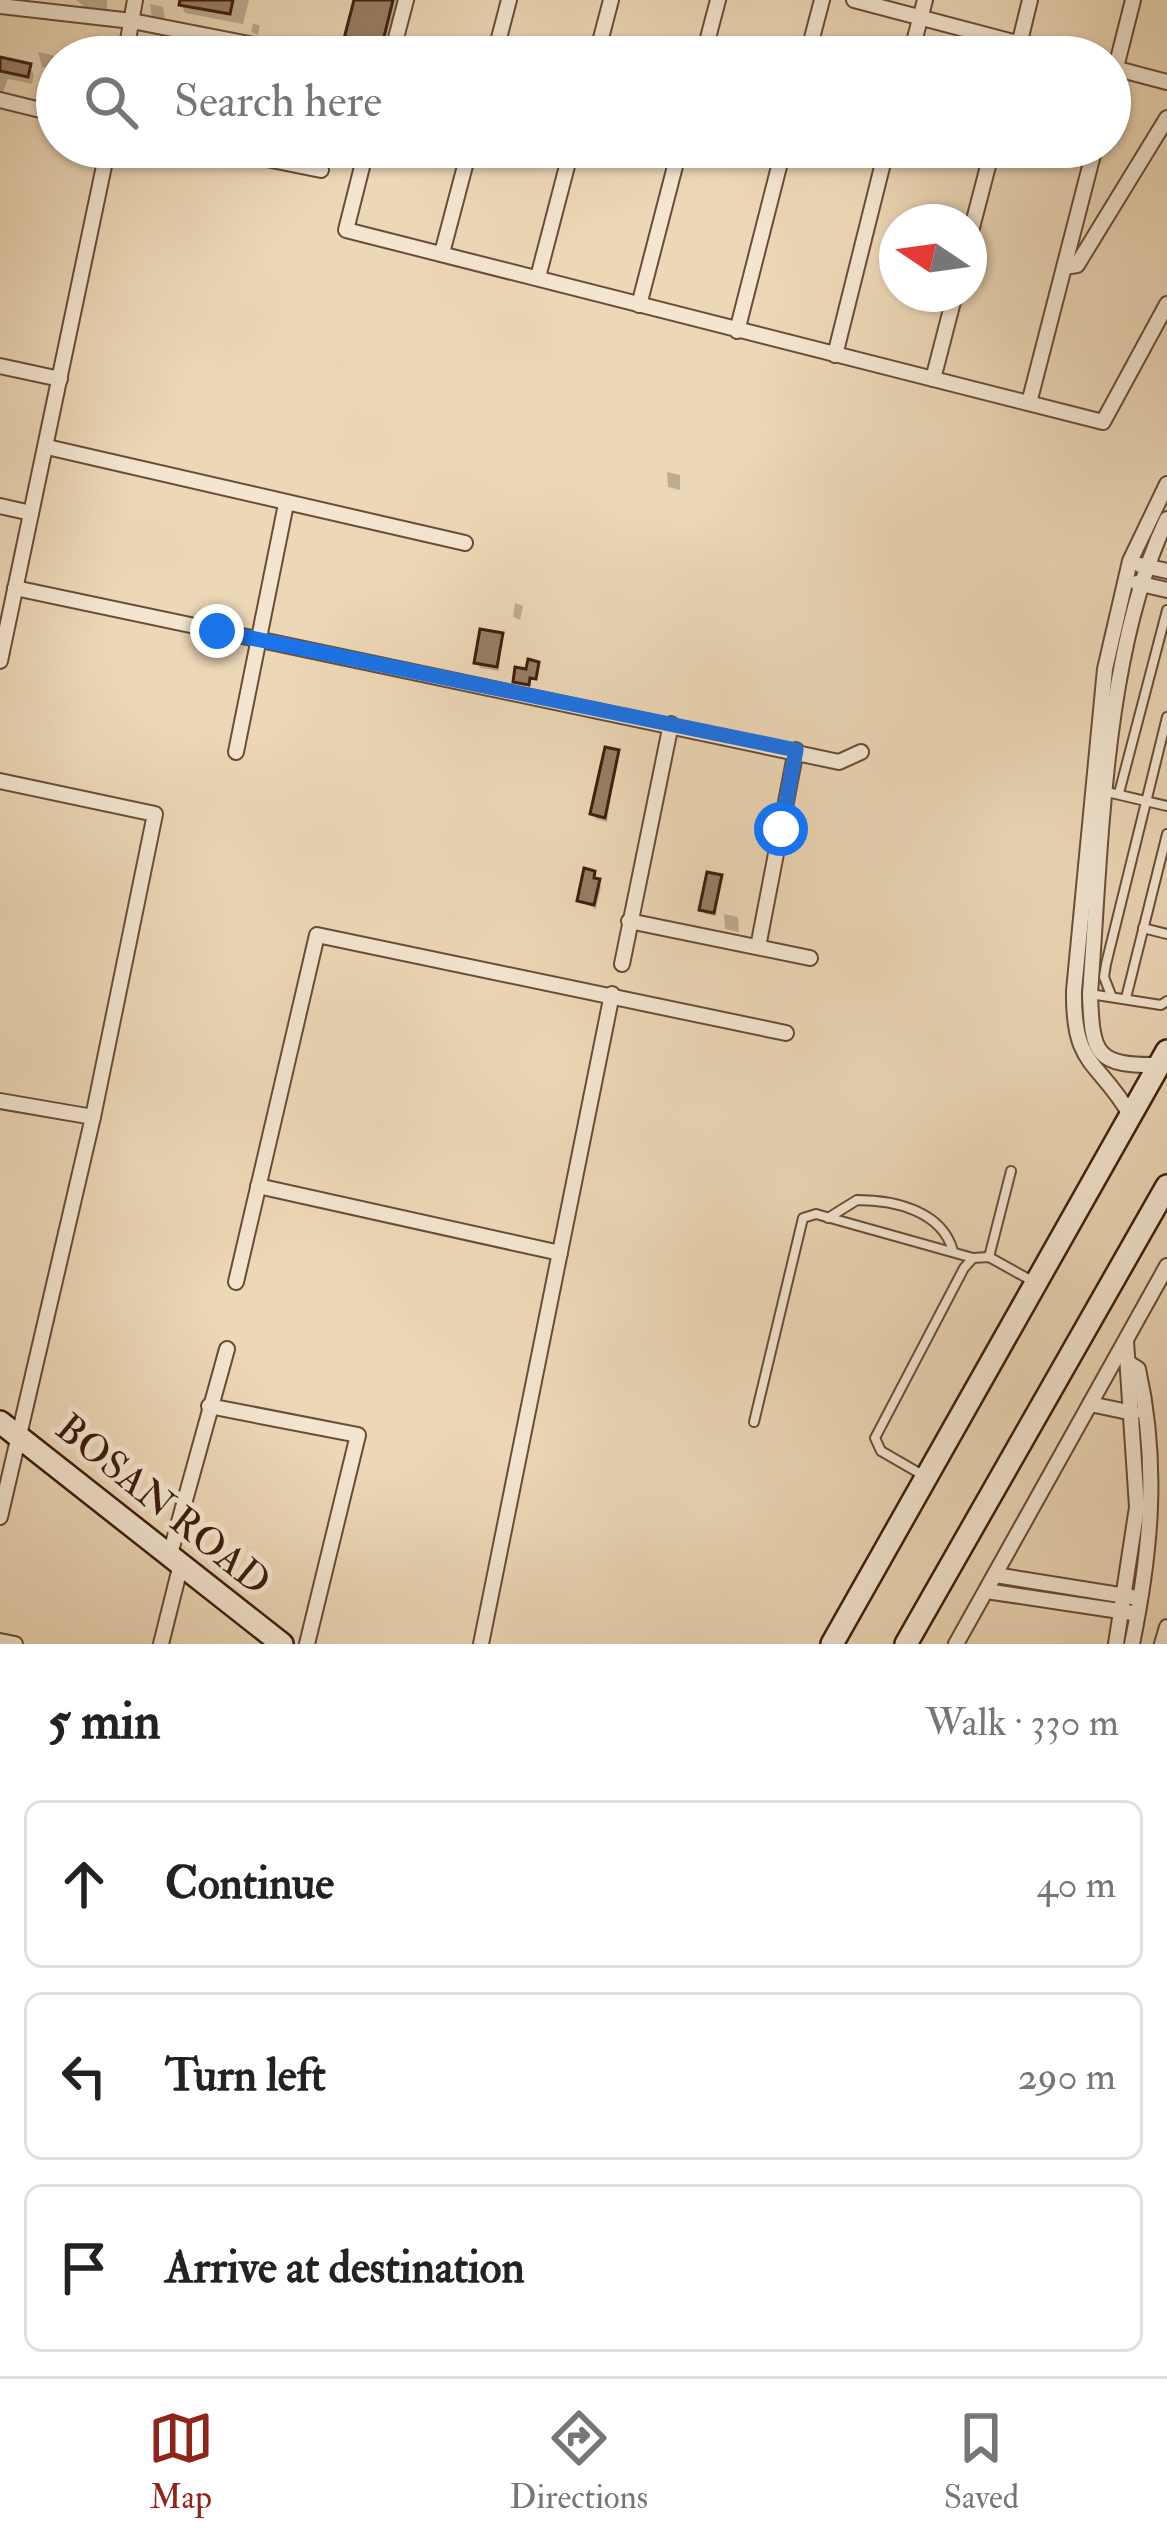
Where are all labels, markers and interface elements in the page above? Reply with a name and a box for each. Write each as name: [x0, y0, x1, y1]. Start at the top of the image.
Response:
search box: [36, 36, 1131, 168]
icon: search: [78, 69, 144, 135]
text: Search here: [174, 74, 382, 130]
north arrow: [879, 204, 987, 312]
route end: [190, 604, 244, 658]
route start: [754, 802, 808, 856]
street label: BOSAN ROAD: [46, 1404, 280, 1606]
text: 5 min: [48, 1690, 161, 1754]
text: Walk · 330 m: [926, 1698, 1119, 1747]
icon: ahead: [51, 1851, 117, 1917]
text: Continue: [165, 1856, 334, 1912]
text: 40 m: [1037, 1860, 1116, 1909]
icon: left: [51, 2043, 117, 2109]
text: Turn left: [165, 2048, 326, 2104]
text: 290 m: [1018, 2052, 1116, 2101]
icon: arrive: [51, 2235, 117, 2301]
text: Arrive at destination: [165, 2240, 525, 2296]
tab: Map: [148, 2405, 214, 2518]
tab: Directions: [510, 2405, 648, 2518]
tab: Saved: [944, 2405, 1019, 2518]

